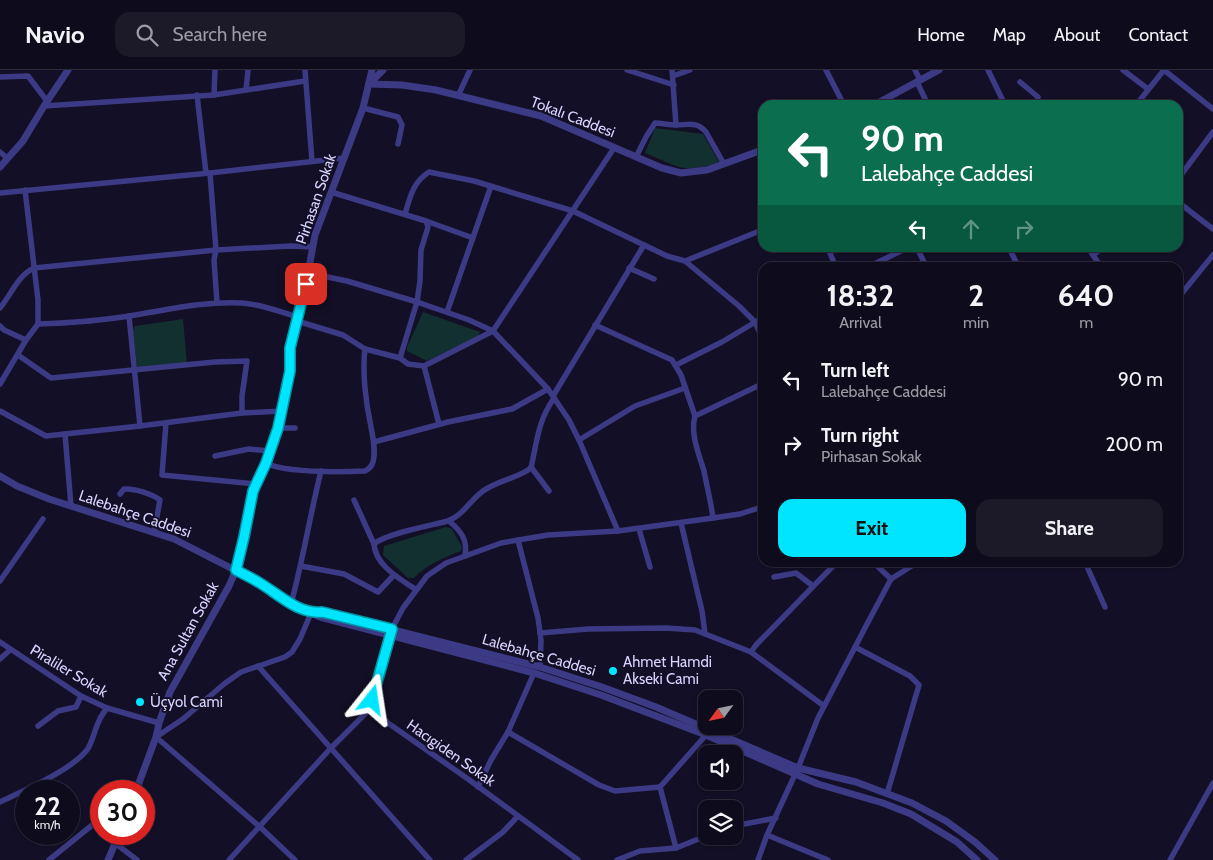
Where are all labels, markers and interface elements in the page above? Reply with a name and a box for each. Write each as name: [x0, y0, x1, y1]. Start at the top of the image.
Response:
search box: [115, 12, 465, 57]
text: Navio: [25, 20, 85, 49]
icon: search: [133, 21, 161, 49]
text: Search here: [173, 23, 267, 46]
text: Home: [917, 24, 965, 46]
text: Map: [993, 24, 1026, 46]
text: About: [1054, 24, 1100, 46]
text: Contact: [1128, 24, 1188, 46]
street label: Tokalı Caddesi: [528, 93, 618, 141]
text: 90 m: [861, 117, 944, 160]
icon: left: [778, 120, 843, 185]
street label: Pirhasan Sokak: [292, 151, 340, 247]
text: Lalebahçe Caddesi: [861, 160, 1033, 187]
icon: left: [904, 215, 932, 243]
icon: ahead: [957, 215, 985, 243]
icon: right: [1010, 215, 1038, 243]
pin: [285, 263, 327, 305]
icon: arrive: [292, 270, 320, 298]
text: 18:32: [827, 277, 894, 314]
text: 2: [968, 277, 984, 314]
text: 640: [1058, 277, 1114, 314]
text: Arrival: [839, 313, 882, 332]
text: min: [963, 313, 989, 332]
text: m: [1079, 313, 1093, 332]
text: Turn left: [821, 359, 889, 382]
icon: left: [778, 366, 806, 394]
text: 90 m: [1118, 368, 1163, 391]
text: Lalebahçe Caddesi: [821, 382, 946, 401]
text: Turn right: [821, 424, 899, 447]
icon: right: [778, 431, 806, 459]
text: 200 m: [1106, 433, 1163, 456]
text: Pirhasan Sokak: [821, 447, 922, 466]
street label: Lalebahçe Caddesi: [77, 486, 193, 542]
button: Exit: [778, 499, 966, 557]
button: Share: [976, 499, 1163, 557]
street label: Ana Sultan Sokak: [154, 578, 223, 683]
street label: Lalebahçe Caddesi: [480, 630, 598, 680]
street label: Piraliler Sokak: [27, 641, 111, 701]
place label: Ahmet Hamdi Akseki Cami: [623, 653, 712, 688]
marker: Ahmet Hamdi Akseki Cami: [607, 665, 619, 677]
position arrow: [345, 673, 397, 725]
north arrow: [698, 690, 742, 735]
map controls: [698, 690, 743, 845]
place label: Üçyol Cami: [150, 693, 223, 711]
marker: Üçyol Cami: [134, 696, 146, 708]
street label: Hacıgiden Sokak: [403, 716, 499, 790]
button: sound: [698, 745, 743, 790]
speed limit sign: 30: [90, 780, 155, 845]
text: 22: [34, 791, 61, 821]
button: layers: [698, 800, 743, 845]
text: km/h: [34, 817, 61, 832]

